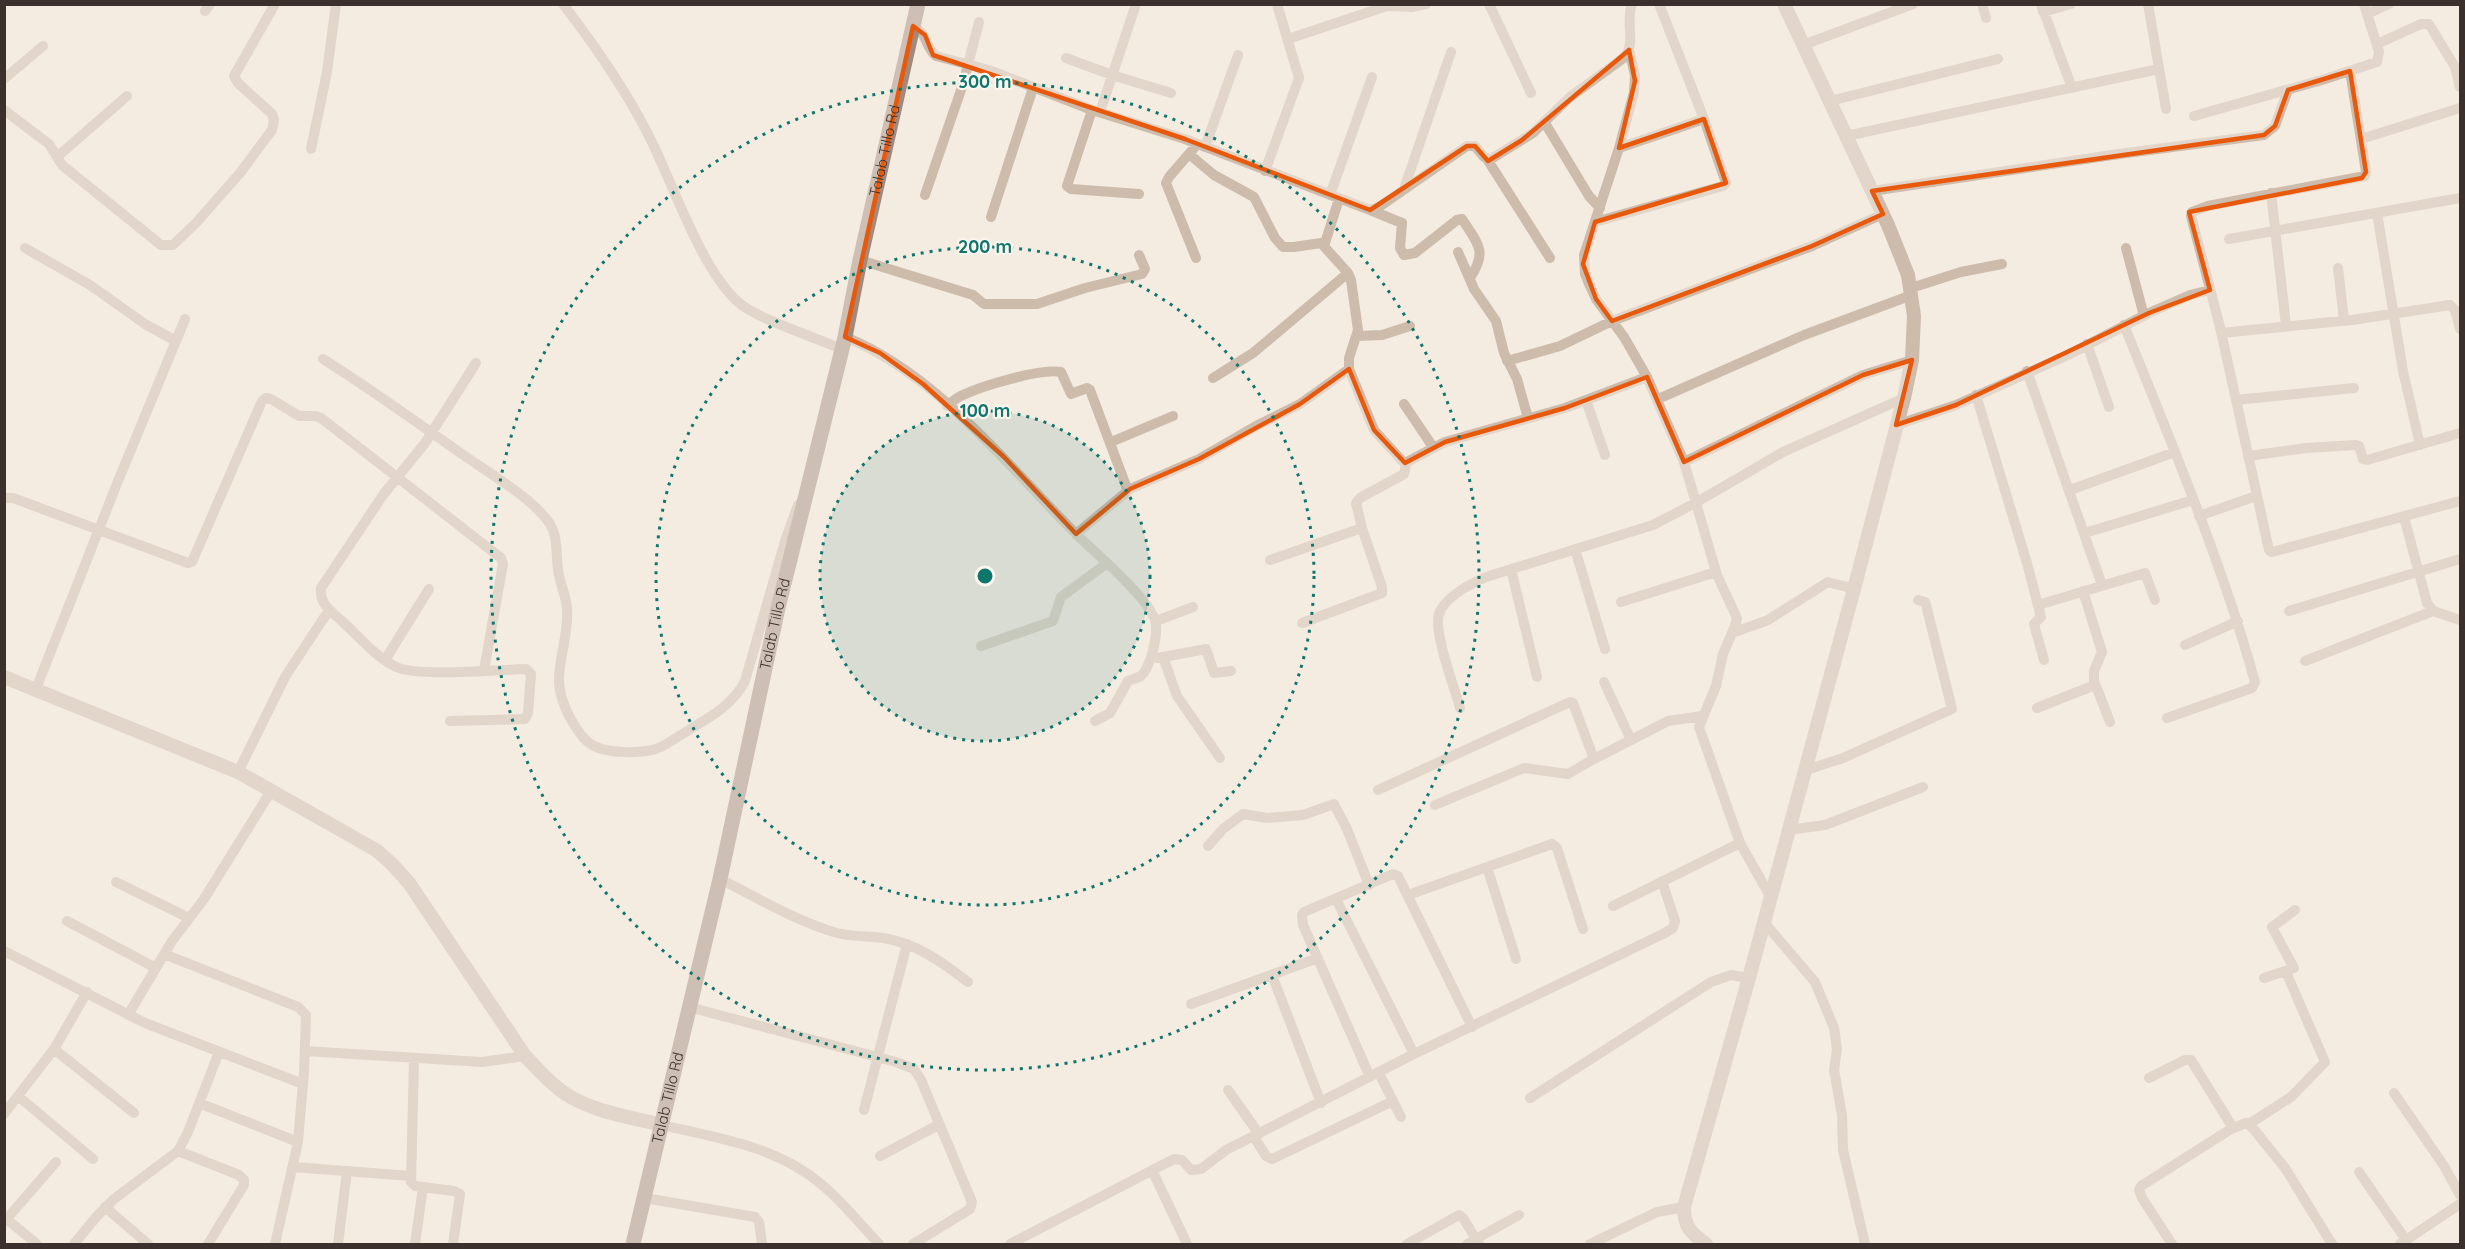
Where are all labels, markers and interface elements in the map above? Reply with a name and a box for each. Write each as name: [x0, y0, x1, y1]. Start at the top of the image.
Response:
text: 300 m: [958, 70, 1012, 93]
street label: Talab Tillo Rd: [865, 103, 904, 198]
text: 200 m: [958, 235, 1012, 258]
text: 100 m: [960, 399, 1010, 422]
centre of rings: [975, 566, 995, 586]
street label: Talab Tillo Rd: [755, 576, 794, 672]
street label: Talab Tillo Rd: [647, 1050, 687, 1146]

